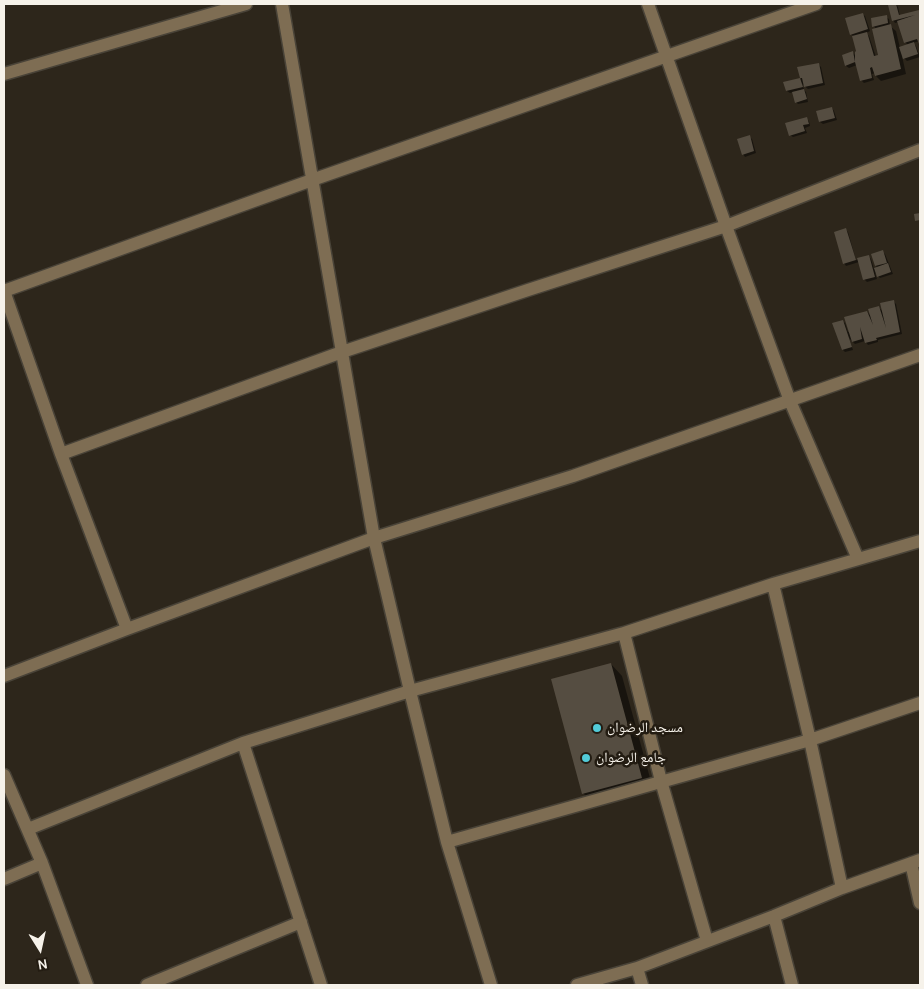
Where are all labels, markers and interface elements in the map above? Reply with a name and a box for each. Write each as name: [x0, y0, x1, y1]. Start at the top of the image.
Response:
place label: مسجد الرضوان: [607, 720, 683, 736]
marker: مسجد الرضوان: [591, 722, 603, 734]
place label: جامع الرضوان: [596, 750, 666, 766]
marker: جامع الرضوان: [580, 752, 592, 764]
north arrow: [15, 924, 65, 974]
text: N: [36, 955, 49, 974]

